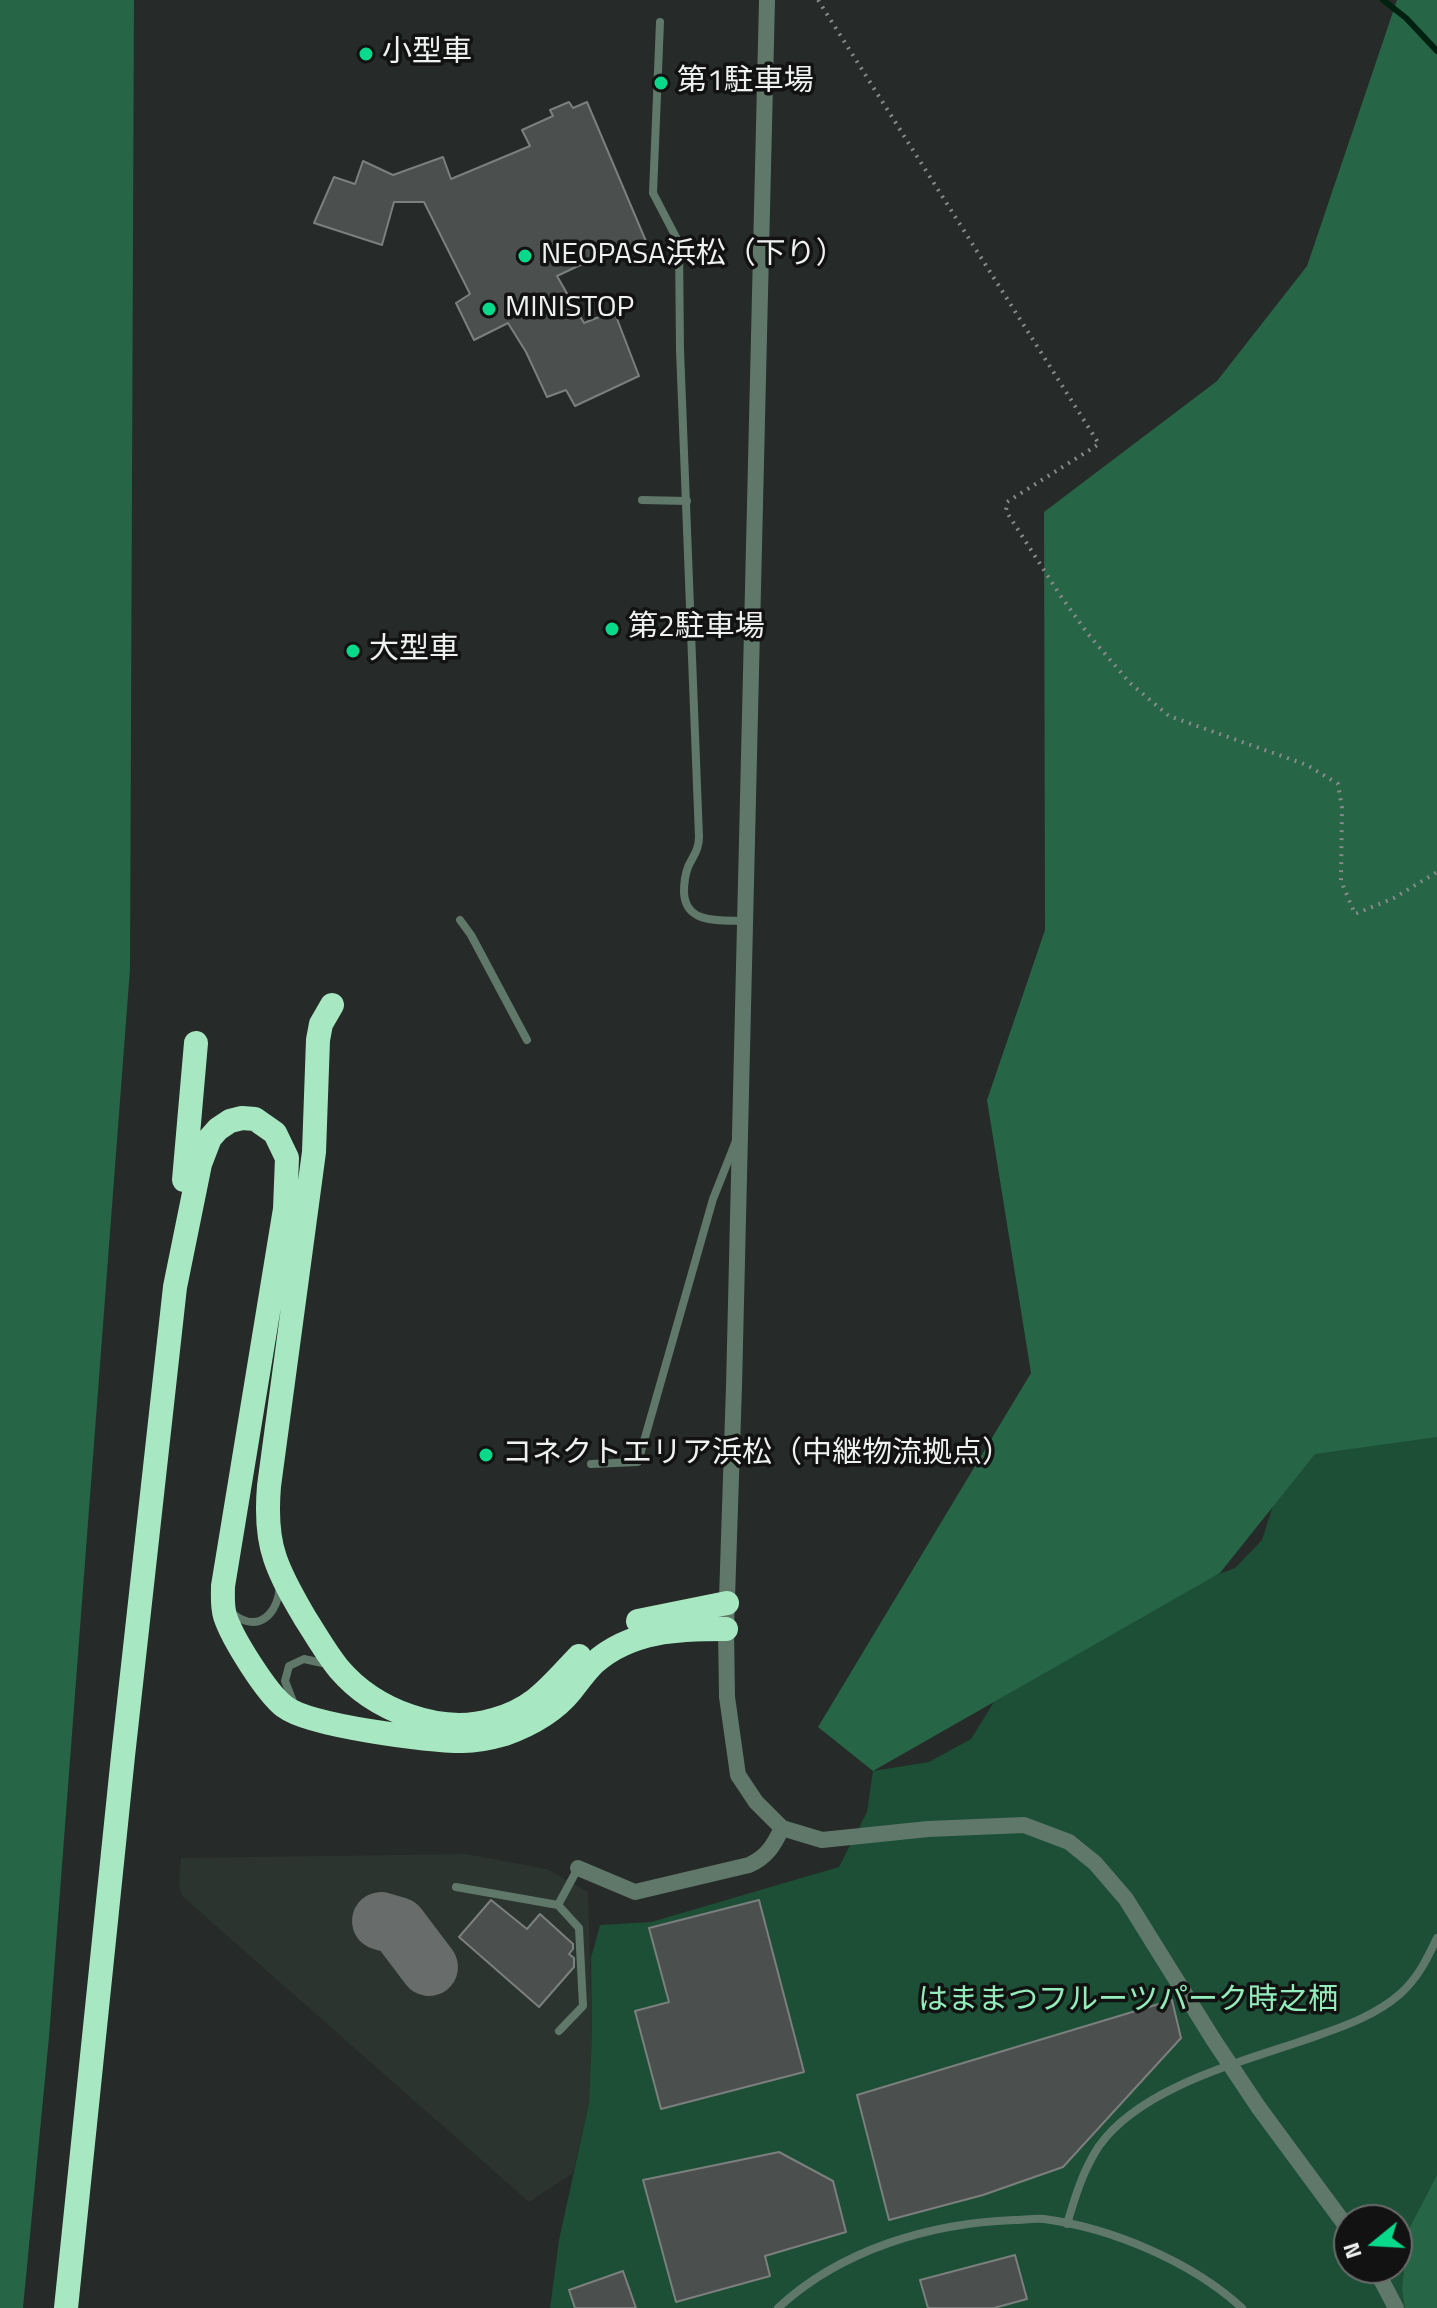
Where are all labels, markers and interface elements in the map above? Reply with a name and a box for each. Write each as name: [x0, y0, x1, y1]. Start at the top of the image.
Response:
place label: 小型車: [382, 36, 472, 72]
marker: 小型車: [357, 45, 375, 63]
place label: 第1駐車場: [677, 65, 814, 101]
marker: 第1駐車場: [652, 74, 670, 92]
place label: NEOPASA浜松（下り）: [541, 238, 846, 274]
marker: NEOPASA浜松（下り）: [516, 247, 534, 265]
place label: MINISTOP: [505, 291, 634, 327]
marker: MINISTOP: [480, 300, 498, 318]
place label: 第2駐車場: [628, 611, 765, 647]
marker: 第2駐車場: [603, 620, 621, 638]
place label: 大型車: [369, 633, 459, 669]
marker: 大型車: [344, 642, 362, 660]
place label: コネクトエリア浜松（中継物流拠点）: [502, 1437, 1012, 1473]
marker: コネクトエリア浜松（中継物流拠点）: [477, 1446, 495, 1464]
park label: はままつフルーツパーク時之栖: [918, 1984, 1338, 2020]
north arrow: [1333, 2204, 1413, 2284]
text: N: [1334, 2238, 1371, 2263]

